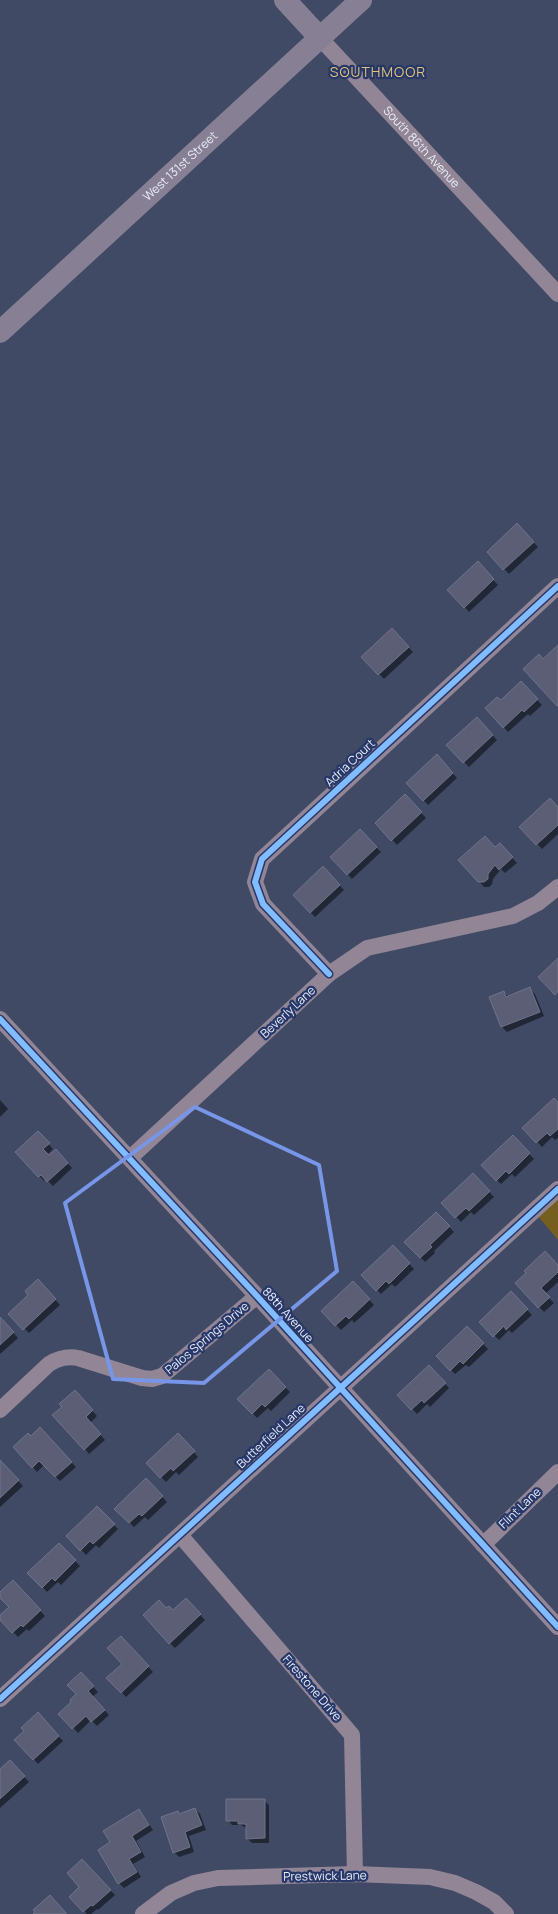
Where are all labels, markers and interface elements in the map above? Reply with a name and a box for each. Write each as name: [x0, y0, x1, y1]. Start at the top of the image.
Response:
district label: SOUTHMOOR: [330, 62, 426, 81]
street label: South 86th Avenue: [380, 102, 464, 191]
street label: West 131st Street: [139, 127, 221, 204]
street label: Adria Court: [321, 735, 379, 790]
street label: Beverly Lane: [256, 982, 319, 1042]
street label: 88th Avenue: [259, 1283, 318, 1346]
street label: Palos Springs Drive: [161, 1297, 252, 1378]
street label: Butterfield Lane: [233, 1399, 309, 1472]
street label: Flint Lane: [495, 1483, 545, 1532]
street label: Firestone Drive: [279, 1651, 346, 1724]
street label: Prestwick Lane: [283, 1866, 367, 1885]

